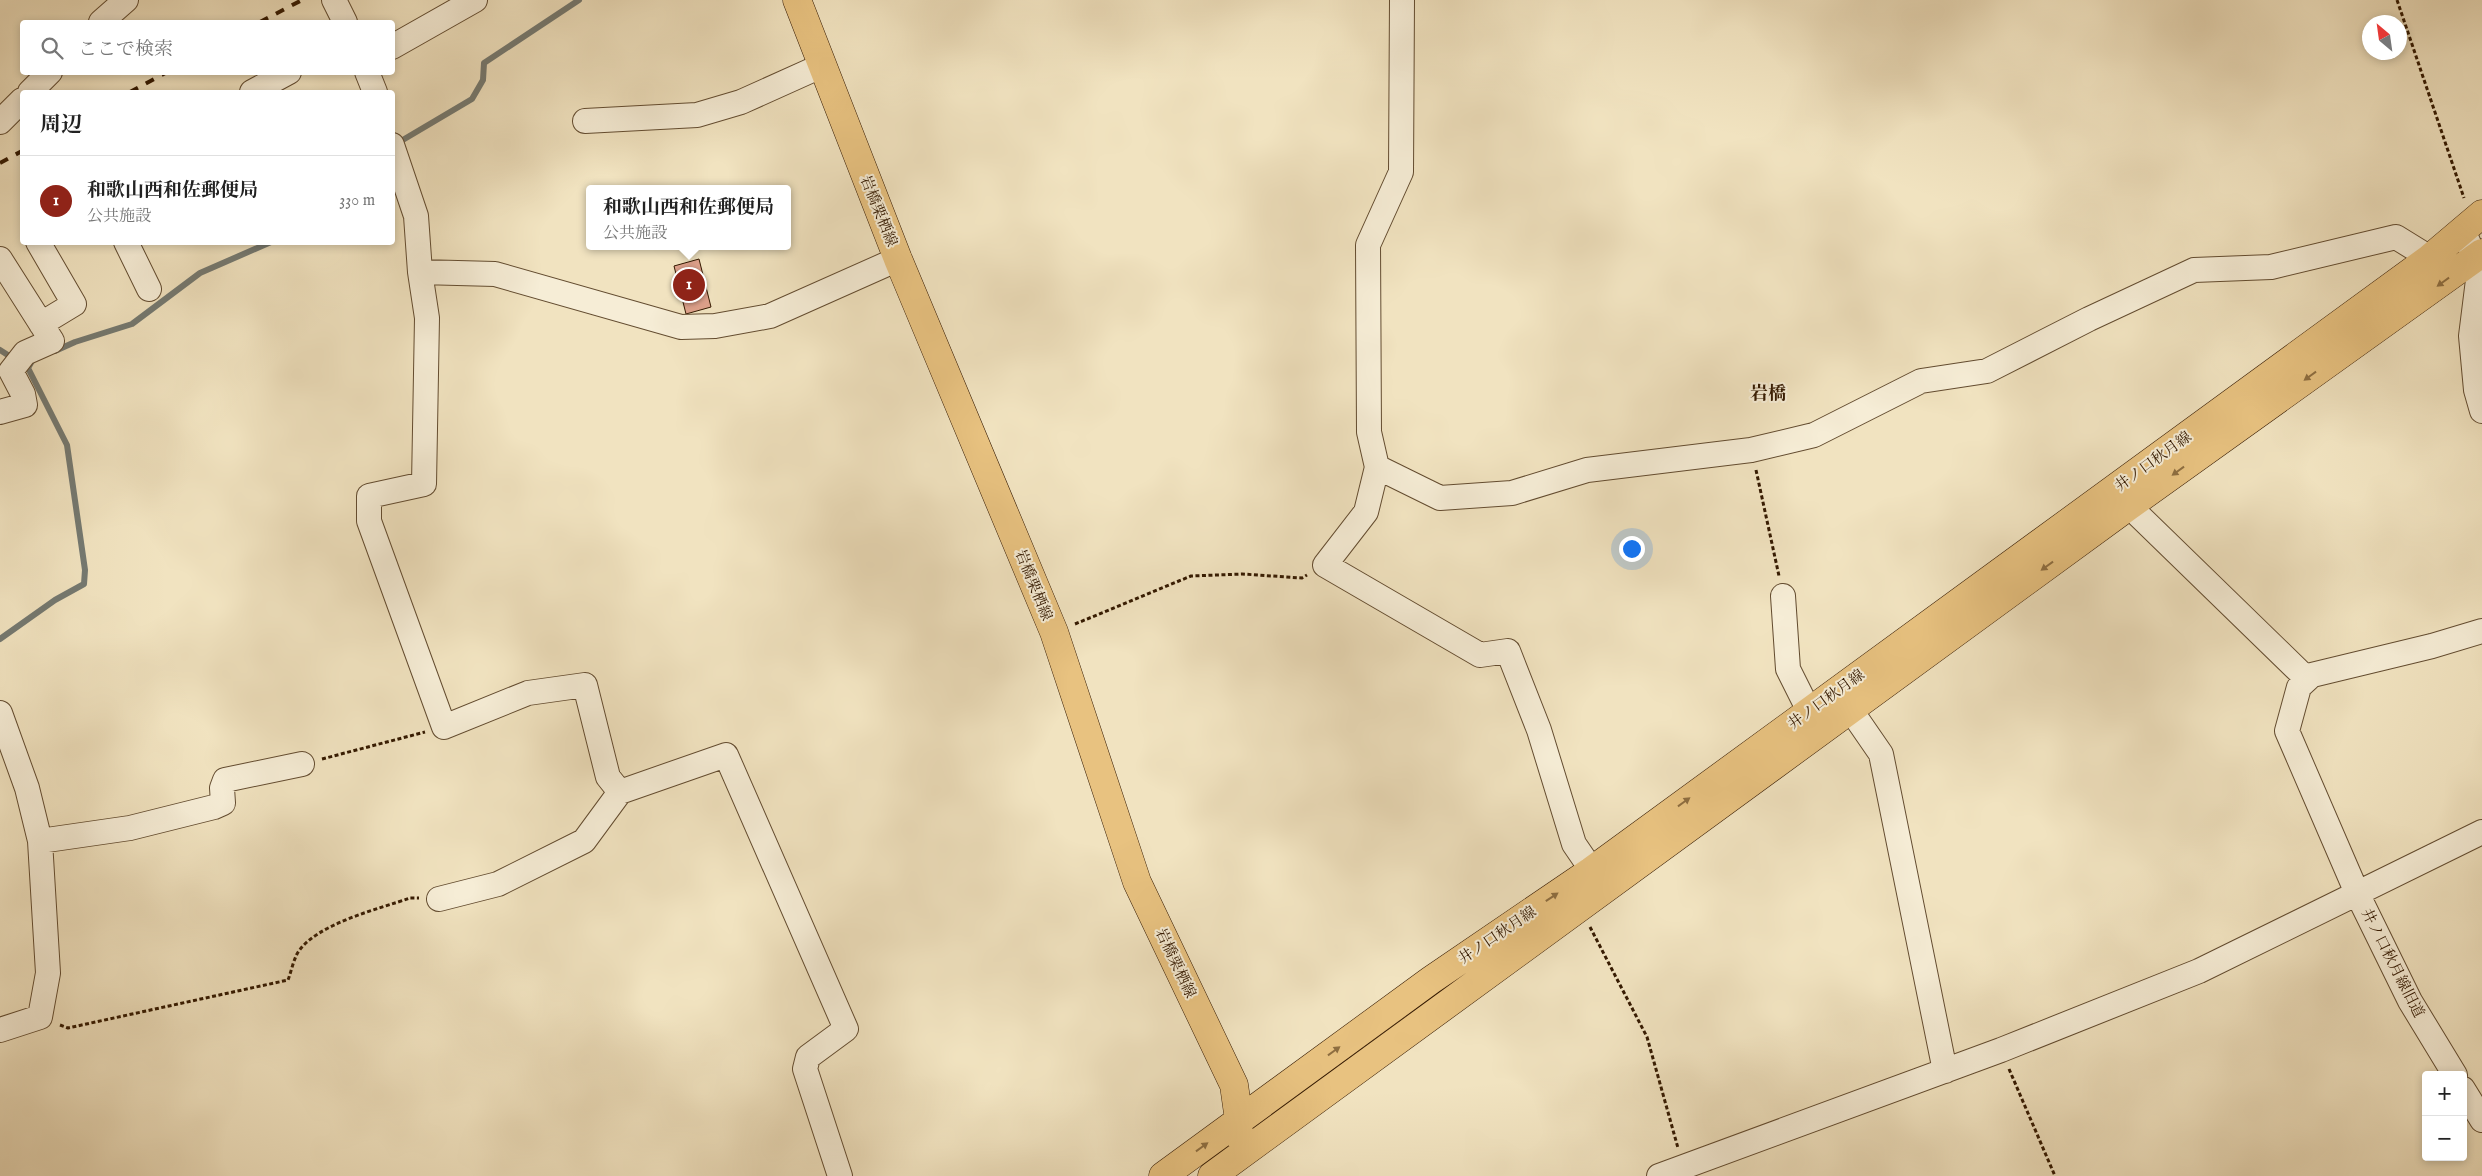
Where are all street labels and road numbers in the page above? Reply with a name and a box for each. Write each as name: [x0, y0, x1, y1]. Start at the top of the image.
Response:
street label: 岩橋栗栖線: [856, 173, 901, 250]
street label: 井ノ口秋月線: [2111, 427, 2195, 496]
street label: 岩橋栗栖線: [1011, 547, 1056, 624]
street label: 井ノ口秋月線: [1784, 665, 1868, 734]
street label: 井ノ口秋月線: [1455, 902, 1540, 968]
street label: 井ノ口秋月線旧道: [2357, 905, 2428, 1021]
street label: 岩橋栗栖線: [1151, 925, 1200, 1001]

